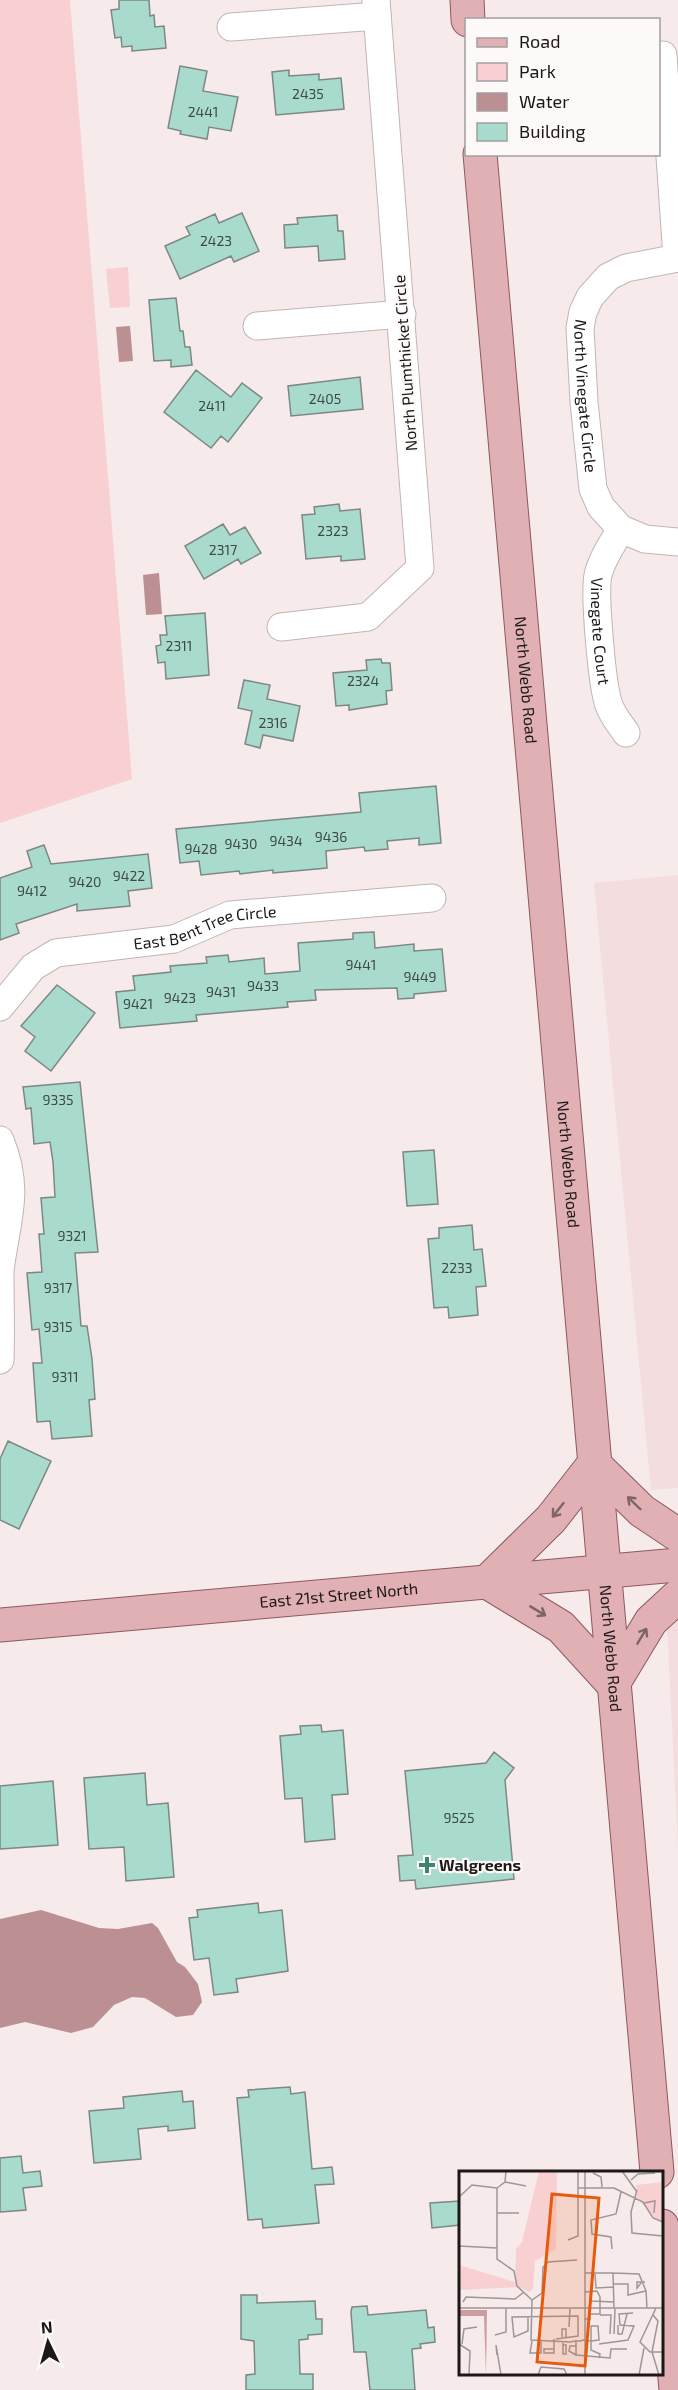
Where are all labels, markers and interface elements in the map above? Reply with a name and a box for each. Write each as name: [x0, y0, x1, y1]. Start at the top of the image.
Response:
legend: [465, 18, 660, 156]
text: Road: [519, 30, 560, 52]
text: Park: [519, 60, 556, 82]
house number: 2435: [292, 85, 324, 102]
text: Water: [519, 90, 569, 112]
house number: 2441: [188, 103, 218, 120]
text: Building: [519, 120, 586, 142]
house number: 2423: [200, 232, 232, 249]
street label: North Plumthicket Circle: [389, 274, 420, 452]
street label: North Vinegate Circle: [571, 318, 601, 473]
house number: 2405: [309, 390, 341, 407]
house number: 2411: [198, 397, 226, 414]
house number: 2323: [317, 522, 349, 539]
house number: 2317: [209, 541, 237, 558]
street label: Vinegate Court: [588, 577, 614, 686]
street label: North Webb Road: [512, 615, 542, 744]
house number: 2311: [166, 637, 192, 654]
house number: 2324: [347, 672, 379, 689]
house number: 2316: [258, 714, 288, 731]
house number: 9436: [315, 828, 347, 845]
house number: 9434: [269, 832, 303, 849]
house number: 9430: [225, 835, 257, 852]
house number: 9428: [185, 840, 217, 857]
house number: 9422: [113, 867, 145, 884]
house number: 9420: [69, 873, 101, 890]
house number: 9412: [17, 882, 47, 899]
street label: East Bent Tree Circle: [132, 901, 277, 953]
house number: 9441: [346, 956, 376, 973]
house number: 9449: [403, 968, 437, 985]
house number: 9433: [247, 977, 279, 994]
house number: 9431: [206, 983, 236, 1000]
house number: 9423: [164, 989, 196, 1006]
house number: 9421: [123, 995, 153, 1012]
house number: 9335: [42, 1091, 74, 1108]
street label: North Webb Road: [554, 1100, 584, 1229]
house number: 9321: [57, 1227, 87, 1244]
house number: 2233: [441, 1259, 473, 1276]
house number: 9317: [44, 1279, 72, 1296]
house number: 9315: [44, 1318, 72, 1335]
house number: 9311: [52, 1368, 78, 1385]
one-way arrow: [626, 1495, 641, 1510]
one-way arrow: [551, 1502, 564, 1518]
street label: East 21st Street North: [259, 1578, 419, 1611]
street label: North Webb Road: [597, 1584, 627, 1713]
one-way arrow: [529, 1606, 546, 1618]
one-way arrow: [636, 1628, 648, 1645]
house number: 9525: [444, 1809, 474, 1826]
place label: Walgreens: [439, 1855, 521, 1874]
marker: Walgreens: [420, 1858, 434, 1872]
inset map: [459, 2171, 663, 2375]
north arrow: [18, 2312, 78, 2372]
text: N: [40, 2317, 53, 2337]

